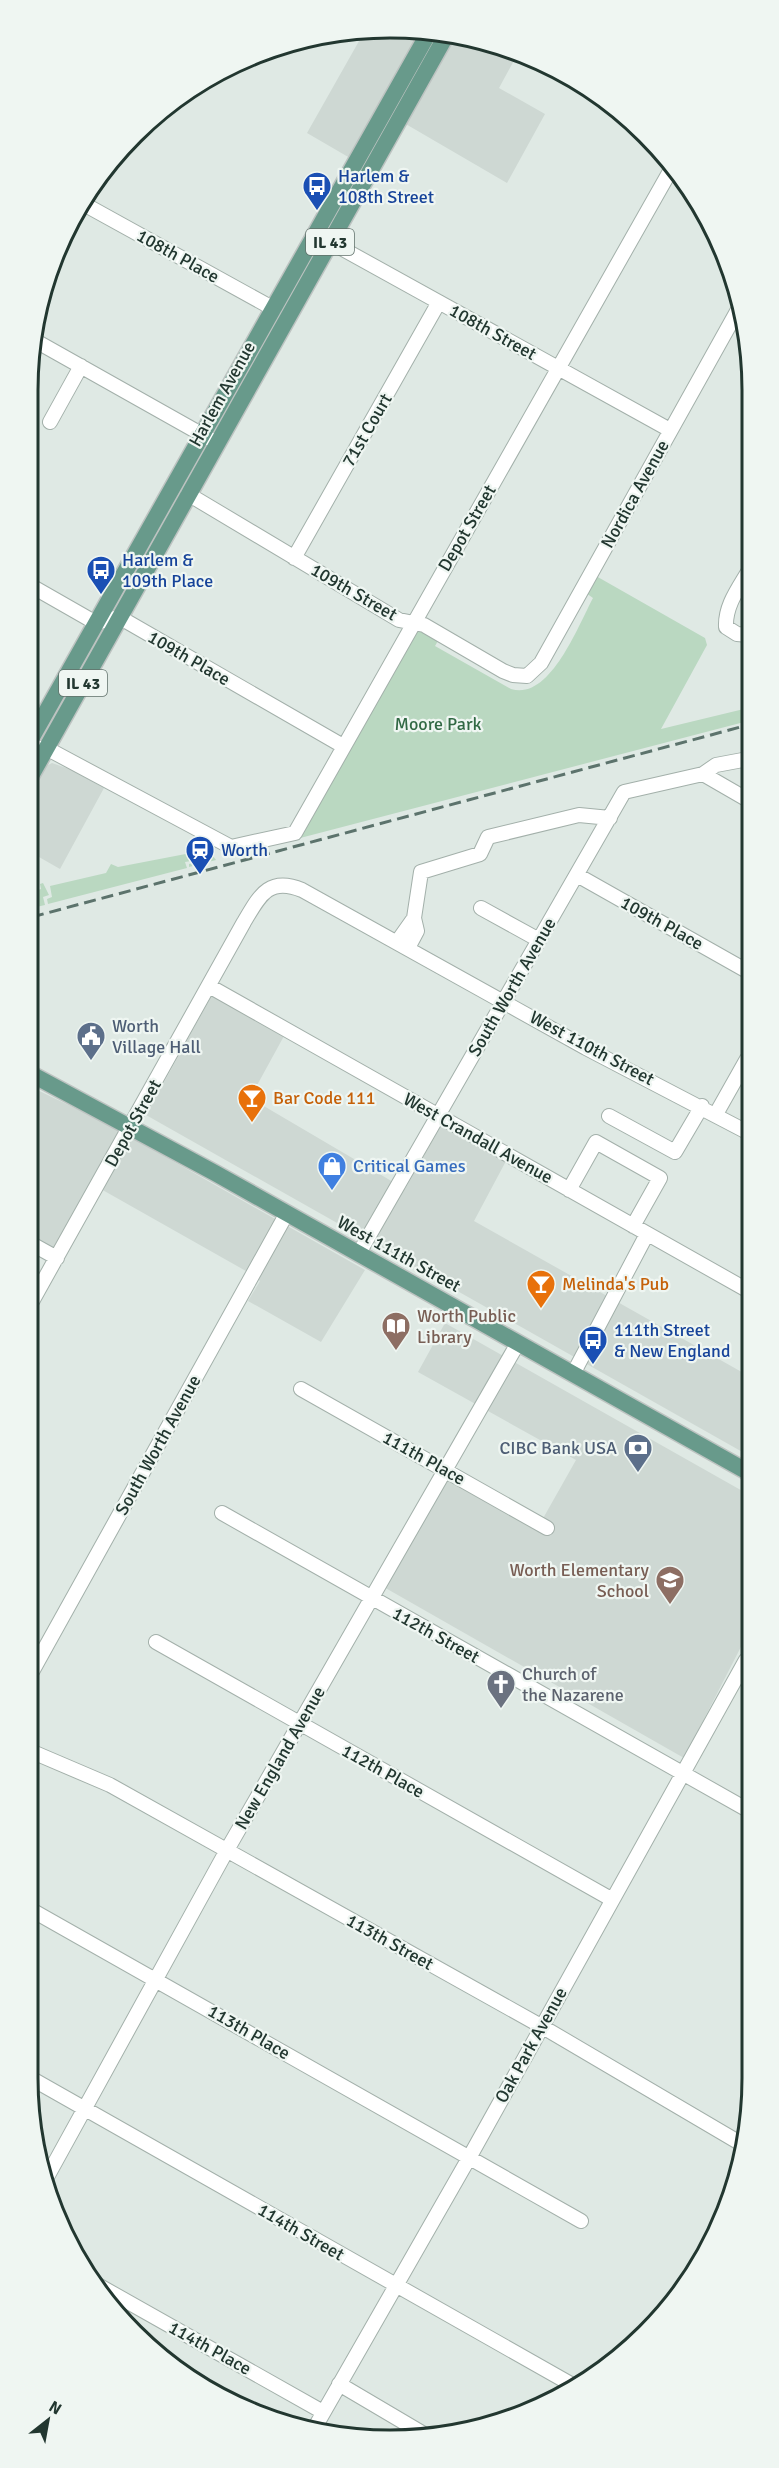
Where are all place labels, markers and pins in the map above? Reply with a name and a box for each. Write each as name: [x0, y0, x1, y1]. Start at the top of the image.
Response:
place label: Harlem & 108th Street: [338, 165, 434, 208]
bus stop icon: Harlem & 108th Street: [301, 170, 333, 212]
place label: Harlem & 109th Place: [122, 549, 213, 592]
bus stop icon: Harlem & 109th Place: [85, 554, 117, 596]
station icon: Worth: [184, 834, 216, 876]
place label: Worth: [221, 839, 268, 861]
place label: Worth Village Hall: [112, 1015, 201, 1058]
public building icon: Worth Village Hall: [75, 1020, 107, 1062]
bar icon: Bar Code 111: [236, 1082, 268, 1124]
place label: Bar Code 111: [273, 1087, 375, 1109]
shop icon: Critical Games: [316, 1150, 348, 1192]
place label: Critical Games: [353, 1155, 466, 1177]
bar icon: Melinda's Pub: [525, 1268, 557, 1310]
place label: Melinda's Pub: [562, 1273, 669, 1295]
place label: Worth Public Library: [417, 1305, 516, 1348]
library icon: Worth Public Library: [380, 1310, 412, 1352]
place label: 111th Street & New England: [614, 1319, 730, 1362]
bus stop icon: 111th Street & New England: [577, 1324, 609, 1366]
bank icon: CIBC Bank USA: [622, 1432, 654, 1474]
place label: CIBC Bank USA: [499, 1437, 617, 1459]
place label: Worth Elementary School: [510, 1559, 650, 1602]
school or university icon: Worth Elementary School: [654, 1564, 686, 1606]
place label: Church of the Nazarene: [522, 1663, 624, 1706]
church icon: Church of the Nazarene: [485, 1668, 517, 1710]

